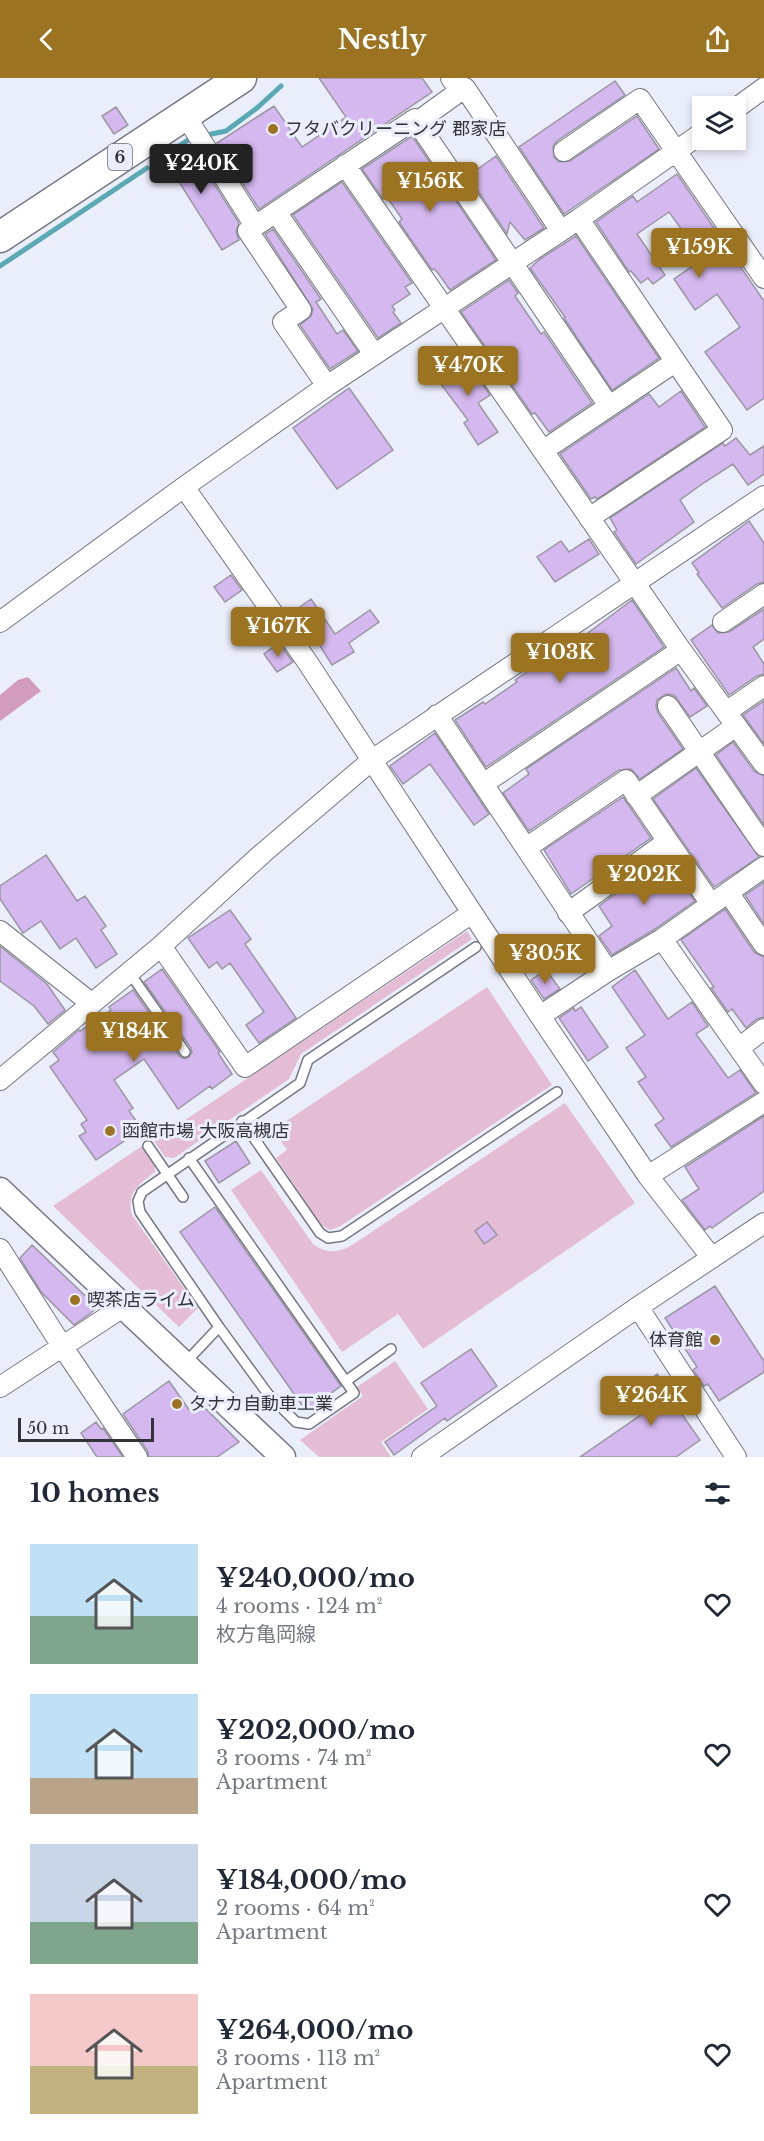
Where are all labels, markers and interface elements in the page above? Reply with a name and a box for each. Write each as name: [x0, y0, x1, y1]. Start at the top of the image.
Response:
icon: back: [30, 23, 63, 56]
text: Nestly: [337, 23, 427, 56]
icon: share: [701, 23, 734, 56]
map controls: [692, 96, 746, 150]
button: layers: [692, 96, 746, 150]
place label: フタバクリーニング 郡家店: [285, 118, 506, 140]
marker: フタバクリーニング 郡家店: [266, 122, 280, 136]
road number: 6: [108, 144, 132, 170]
pin: ¥240K: [159, 144, 243, 195]
text: ¥240K: [164, 151, 238, 175]
pin: ¥156K: [388, 162, 472, 213]
text: ¥156K: [396, 169, 464, 193]
pin: ¥159K: [657, 228, 741, 279]
text: ¥159K: [665, 235, 733, 259]
pin: ¥470K: [426, 346, 510, 397]
text: ¥470K: [432, 353, 504, 377]
pin: ¥167K: [236, 607, 320, 658]
text: ¥167K: [245, 614, 311, 638]
pin: ¥103K: [518, 633, 602, 684]
text: ¥103K: [525, 640, 595, 664]
pin: ¥202K: [602, 855, 686, 906]
text: ¥202K: [607, 862, 681, 886]
pin: ¥305K: [503, 934, 587, 985]
text: ¥305K: [508, 941, 582, 965]
pin: ¥184K: [92, 1012, 176, 1063]
text: ¥184K: [100, 1019, 168, 1043]
place label: 函館市場 大阪高槻店: [122, 1120, 289, 1142]
marker: 函館市場 大阪高槻店: [103, 1124, 117, 1138]
place label: 喫茶店ライム: [87, 1289, 195, 1311]
marker: 喫茶店ライム: [68, 1293, 82, 1307]
place label: 体育館: [649, 1329, 703, 1351]
marker: 体育館: [708, 1333, 722, 1347]
pin: ¥264K: [609, 1376, 693, 1427]
text: ¥264K: [614, 1383, 688, 1407]
place label: タナカ自動車工業: [189, 1393, 333, 1415]
marker: タナカ自動車工業: [170, 1397, 184, 1411]
scale bar: [18, 1415, 154, 1442]
text: 50 m: [27, 1418, 69, 1438]
text: 10 homes: [30, 1477, 160, 1509]
icon: filters: [701, 1477, 734, 1510]
text: ¥240,000/mo: [216, 1562, 415, 1594]
icon: home: [78, 1568, 150, 1640]
icon: heart: [701, 1588, 734, 1621]
text: 4 rooms · 124 m²: [216, 1594, 382, 1618]
text: 枚方亀岡線: [216, 1622, 316, 1646]
text: ¥202,000/mo: [216, 1714, 415, 1746]
icon: home: [78, 1718, 150, 1790]
icon: heart: [701, 1738, 734, 1771]
text: 3 rooms · 74 m²: [216, 1746, 372, 1770]
text: Apartment: [216, 1770, 327, 1794]
text: ¥184,000/mo: [216, 1864, 407, 1896]
icon: home: [78, 1868, 150, 1940]
icon: heart: [701, 1888, 734, 1921]
text: 2 rooms · 64 m²: [216, 1896, 375, 1920]
text: Apartment: [216, 1920, 327, 1944]
text: ¥264,000/mo: [216, 2014, 413, 2046]
icon: home: [78, 2018, 150, 2090]
icon: heart: [701, 2038, 734, 2071]
text: 3 rooms · 113 m²: [216, 2046, 380, 2070]
text: Apartment: [216, 2070, 327, 2094]

